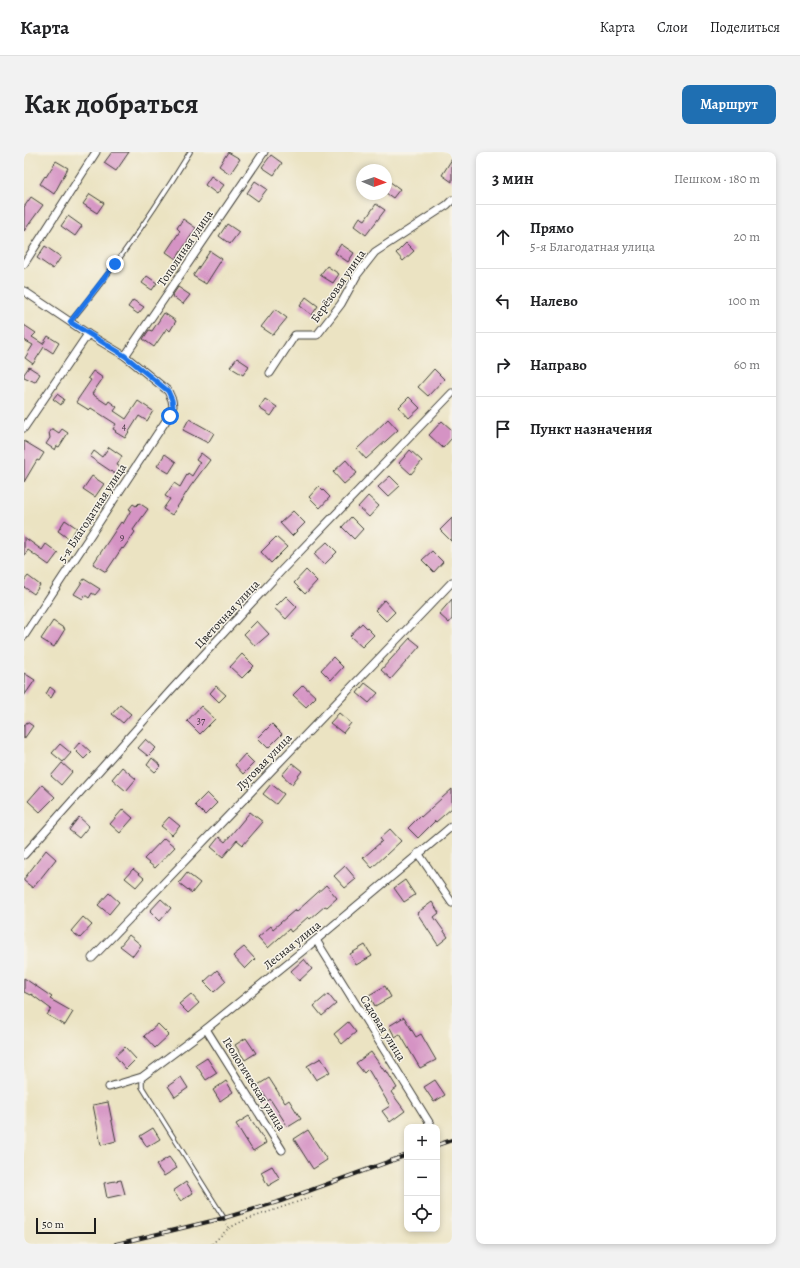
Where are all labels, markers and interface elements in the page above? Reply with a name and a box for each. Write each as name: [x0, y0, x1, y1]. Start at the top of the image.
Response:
text: Карта: [20, 15, 69, 41]
text: Карта: [600, 18, 635, 37]
text: Слои: [657, 18, 688, 37]
text: Поделиться: [710, 18, 780, 37]
text: Как добраться: [24, 85, 199, 123]
button: Маршрут: [682, 85, 776, 124]
north arrow: [356, 164, 392, 200]
text: 3 мин: [492, 167, 534, 190]
text: Пешком · 180 m: [674, 170, 760, 187]
street label: Тополиная улица: [153, 206, 217, 289]
text: Прямо: [530, 218, 574, 238]
icon: ahead: [492, 226, 514, 248]
text: 20 m: [734, 228, 760, 245]
text: 5-я Благодатная улица: [530, 238, 655, 255]
street label: Берёзовая улица: [307, 246, 369, 326]
route end: [106, 255, 124, 273]
icon: left: [492, 290, 514, 312]
text: Налево: [530, 291, 578, 311]
text: 100 m: [728, 292, 760, 309]
icon: right: [492, 354, 514, 376]
text: Направо: [530, 355, 587, 375]
text: 60 m: [734, 356, 760, 373]
route start: [161, 407, 179, 425]
icon: arrive: [492, 418, 514, 440]
text: Пункт назначения: [530, 419, 652, 439]
house number: 4: [122, 420, 127, 433]
street label: 5-я Благодатная улица: [54, 460, 130, 566]
house number: 9: [120, 530, 125, 543]
street label: Цветочная улица: [191, 576, 263, 652]
house number: 37: [197, 714, 206, 727]
street label: Луговая улица: [233, 729, 296, 794]
street label: Лесная улица: [260, 917, 324, 973]
street label: Садовая улица: [356, 992, 410, 1064]
street label: Геологическая улица: [219, 1034, 289, 1134]
map controls: [404, 1124, 440, 1232]
button: +: [404, 1124, 440, 1160]
button: −: [404, 1160, 440, 1196]
button: locate: [404, 1196, 440, 1232]
scale bar: [36, 1216, 96, 1235]
text: 50 m: [42, 1217, 64, 1232]

